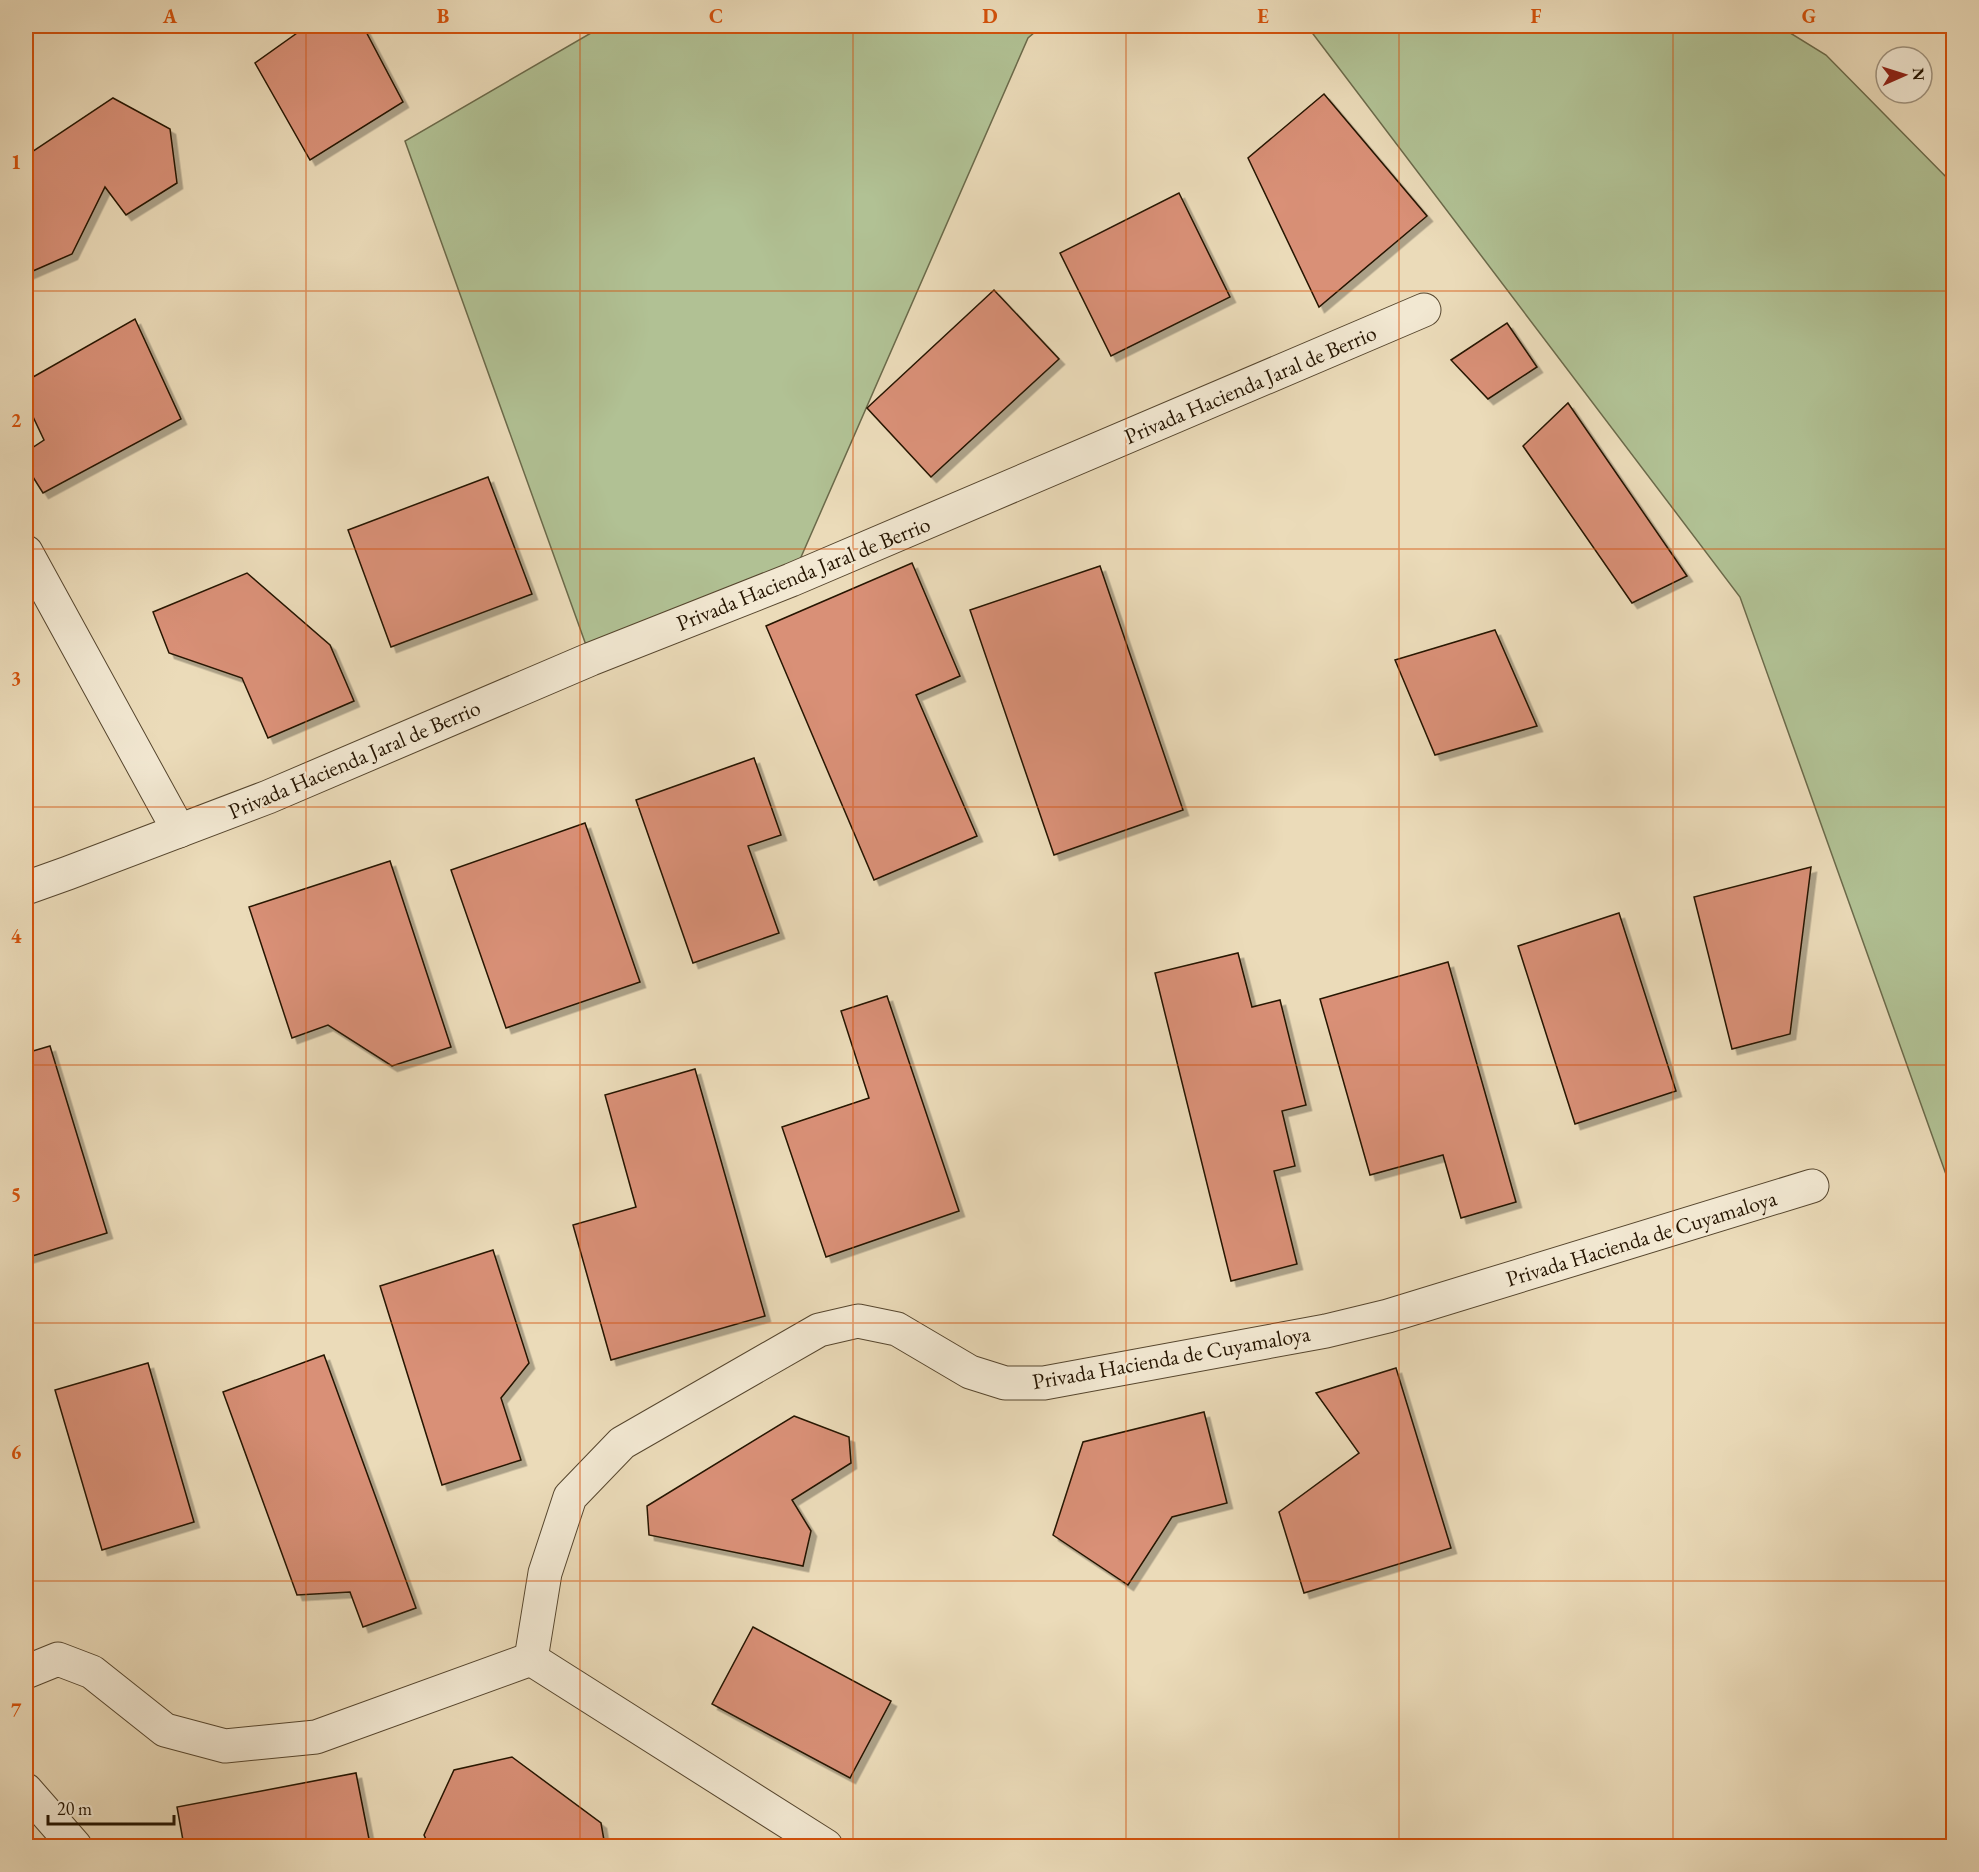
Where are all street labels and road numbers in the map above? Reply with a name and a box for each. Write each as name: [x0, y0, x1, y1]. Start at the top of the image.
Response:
street label: Privada Hacienda Jaral de Berrio: [1120, 318, 1381, 451]
street label: Privada Hacienda Jaral de Berrio: [672, 509, 935, 638]
street label: Privada Hacienda Jaral de Berrio: [224, 693, 485, 826]
street label: Privada Hacienda de Cuyamaloya: [1502, 1183, 1780, 1294]
street label: Privada Hacienda de Cuyamaloya: [1030, 1319, 1313, 1396]

